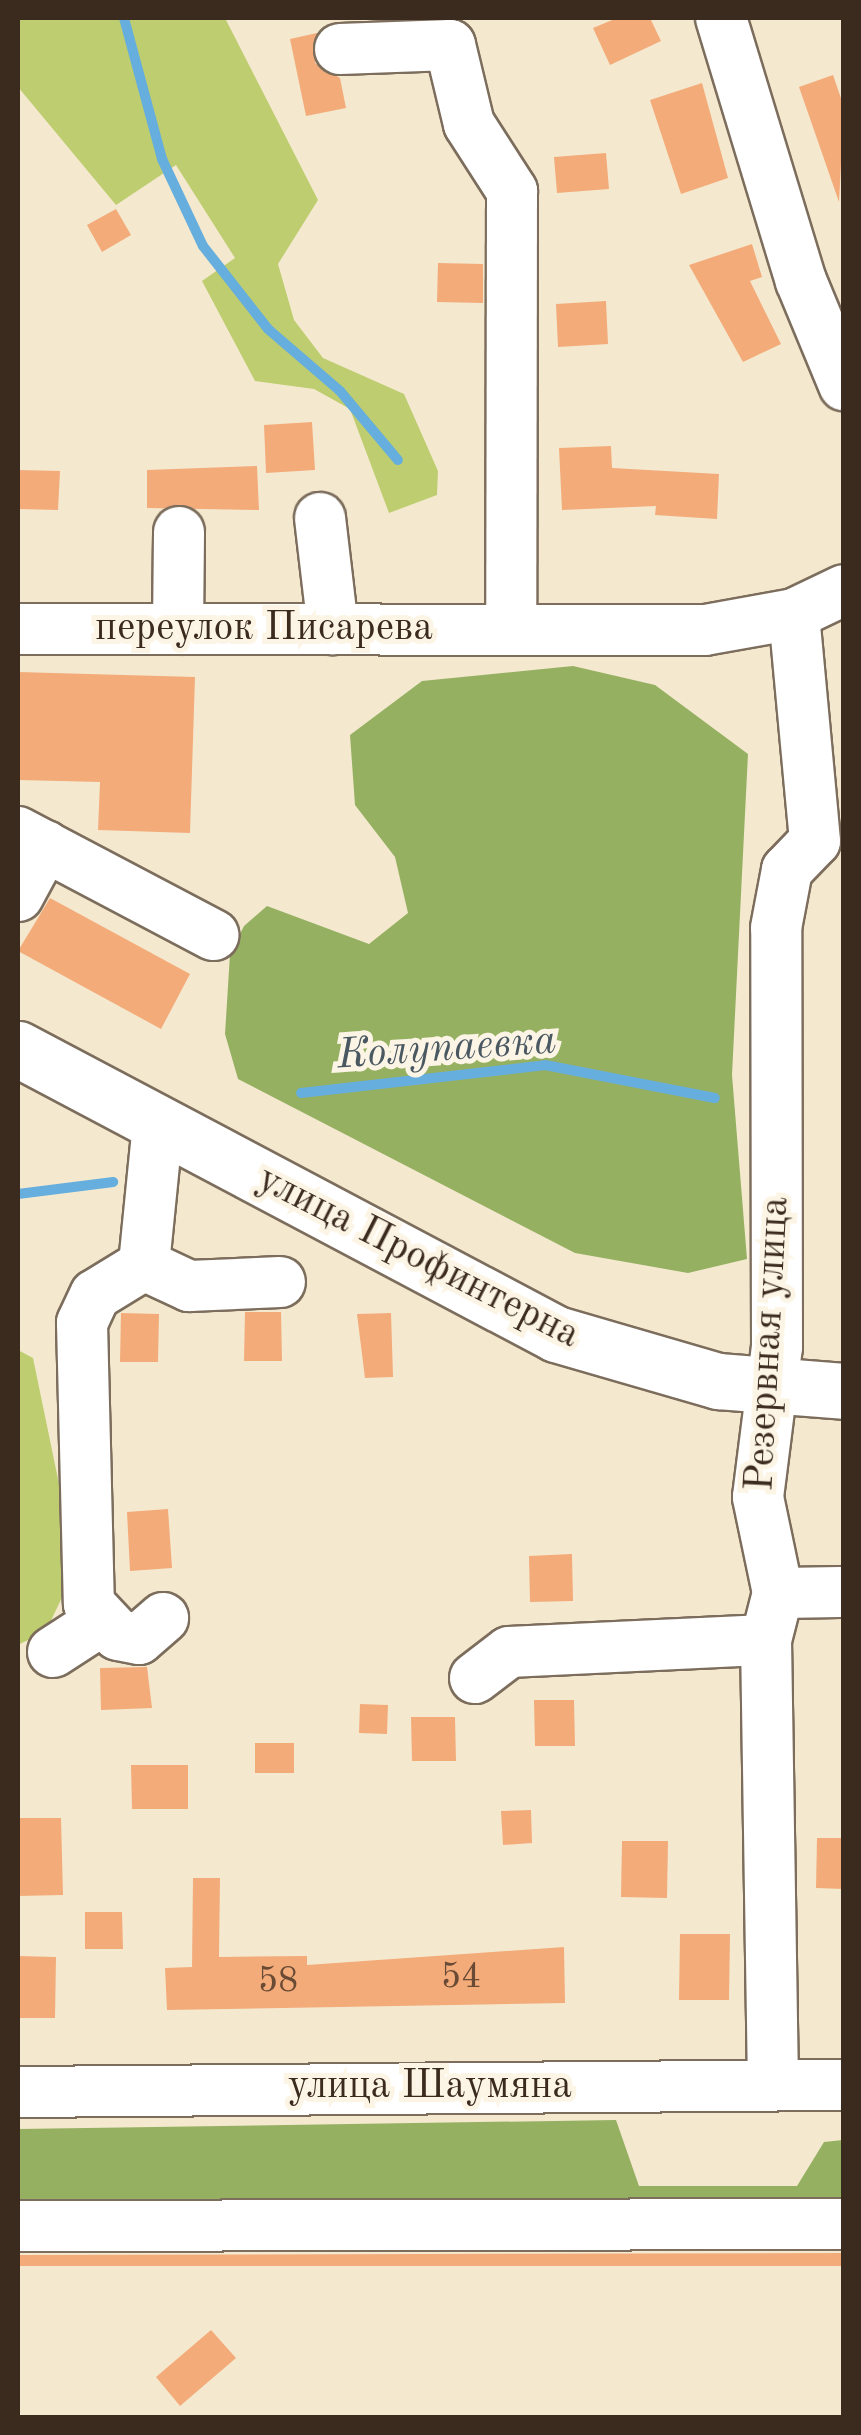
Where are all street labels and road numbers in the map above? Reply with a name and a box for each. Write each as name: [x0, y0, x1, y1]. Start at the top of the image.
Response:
street label: переулок Писарева: [95, 605, 433, 653]
street label: улица Профинтерна: [249, 1156, 587, 1360]
street label: Резервная улица: [737, 1195, 801, 1493]
street label: улица Шаумяна: [288, 2063, 572, 2111]

